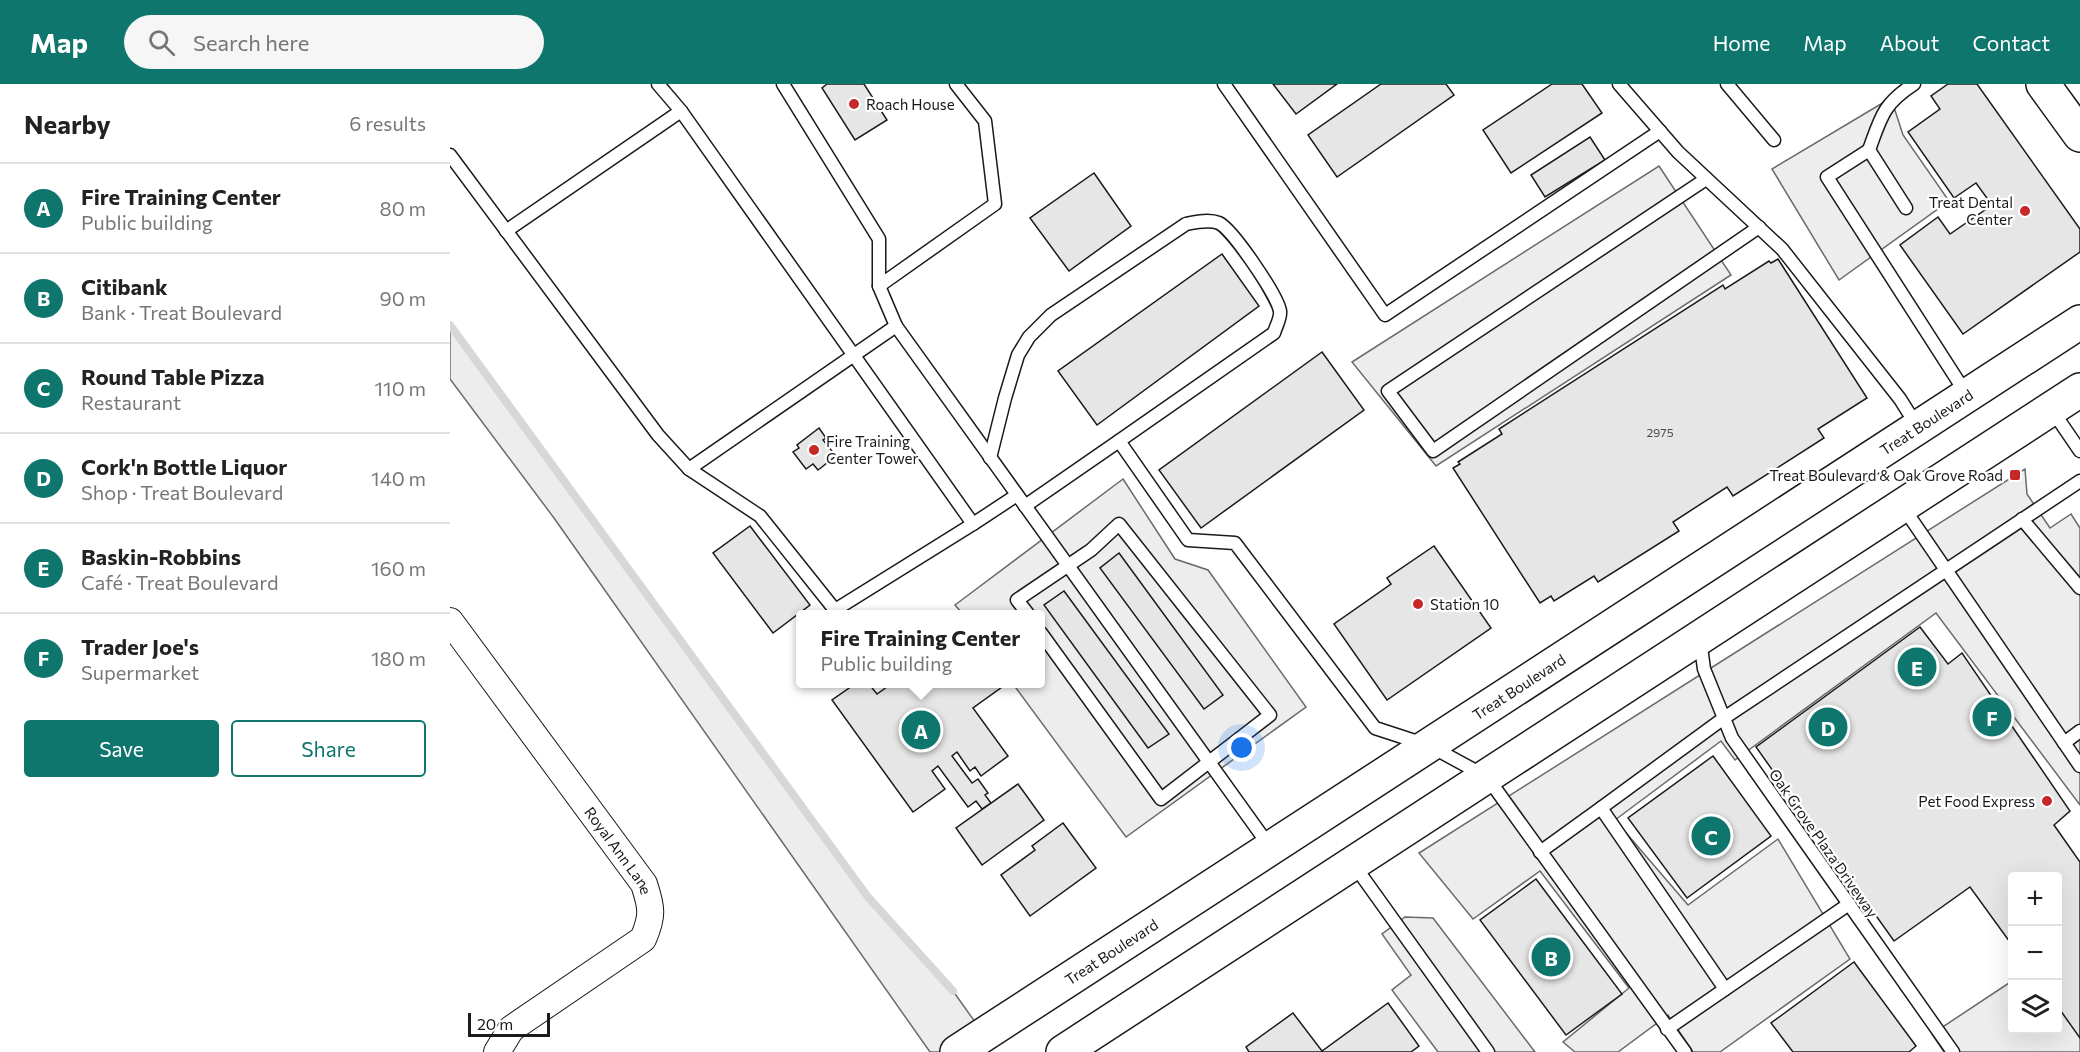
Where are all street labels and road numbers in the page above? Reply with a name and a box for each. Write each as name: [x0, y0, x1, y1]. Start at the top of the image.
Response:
street label: Treat Boulevard: [1876, 385, 1976, 459]
street label: Treat Boulevard: [1469, 650, 1569, 724]
street label: Oak Grove Plaza Driveway: [1766, 765, 1882, 921]
street label: Royal Ann Lane: [581, 803, 656, 897]
street label: Treat Boulevard: [1061, 915, 1161, 989]

